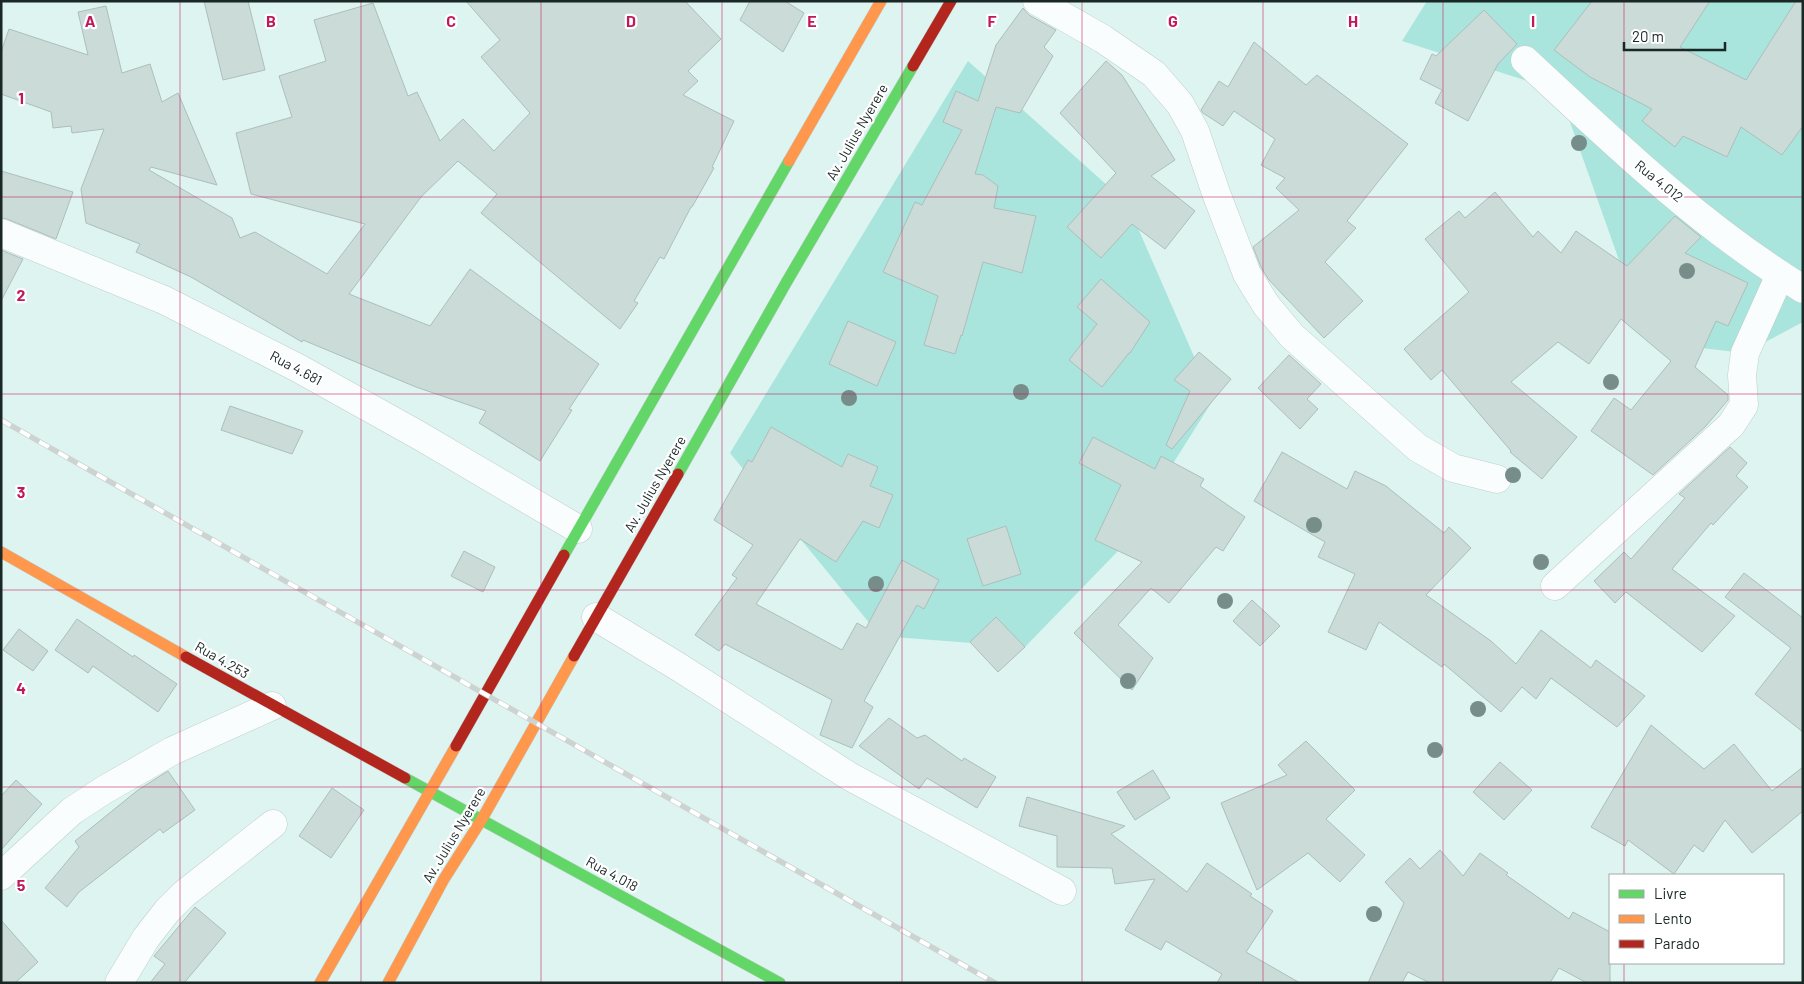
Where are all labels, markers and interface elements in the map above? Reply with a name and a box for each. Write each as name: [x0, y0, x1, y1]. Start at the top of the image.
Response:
text: A: [85, 11, 96, 30]
text: B: [266, 11, 276, 30]
text: C: [446, 11, 456, 30]
text: D: [626, 11, 636, 30]
text: E: [807, 11, 817, 30]
text: F: [988, 11, 997, 30]
text: G: [1168, 11, 1178, 30]
text: H: [1348, 11, 1358, 30]
text: I: [1531, 11, 1535, 30]
scale bar: [1624, 20, 1725, 52]
text: 20 m: [1632, 27, 1664, 45]
street label: Av. Julius Nyerere: [822, 81, 891, 183]
text: 1: [18, 88, 24, 107]
street label: Rua 4.012: [1632, 156, 1687, 205]
text: 2: [17, 285, 26, 304]
street label: Rua 4.681: [267, 347, 325, 388]
street label: Av. Julius Nyerere: [620, 433, 689, 535]
text: 3: [17, 482, 25, 501]
street label: Rua 4.253: [192, 637, 252, 682]
text: 4: [16, 678, 26, 697]
street label: Av. Julius Nyerere: [418, 784, 489, 886]
street label: Rua 4.018: [583, 852, 641, 895]
legend: [1609, 874, 1784, 964]
text: 5: [17, 875, 26, 894]
text: Livre: [1654, 884, 1687, 902]
text: Lento: [1654, 909, 1692, 927]
text: Parado: [1654, 934, 1700, 952]

